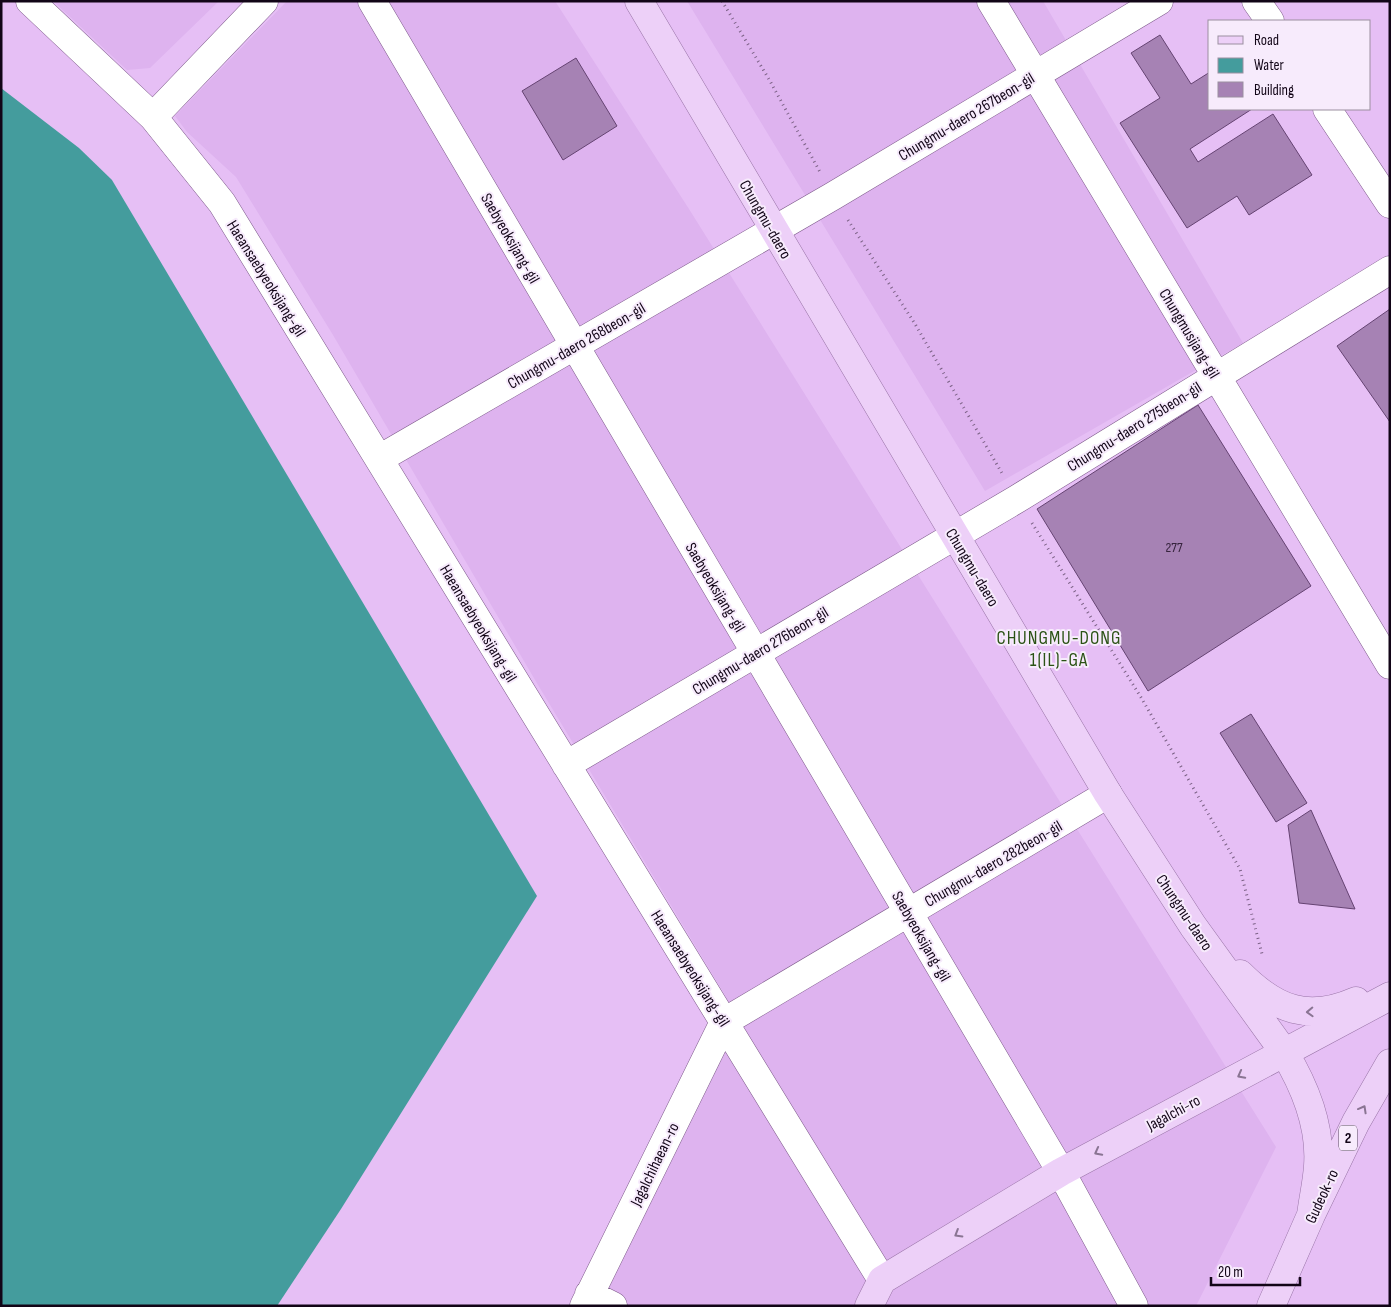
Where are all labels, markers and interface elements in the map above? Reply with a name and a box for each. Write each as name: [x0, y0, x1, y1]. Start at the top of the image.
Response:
legend: [1208, 20, 1371, 110]
text: Road: [1254, 31, 1279, 50]
text: Water: [1254, 56, 1285, 75]
street label: Chungmu-daero 267beon-gil: [895, 69, 1038, 165]
text: Building: [1254, 81, 1294, 100]
street label: Chungmu-daero: [735, 177, 795, 262]
street label: Saebyeoksijang-gil: [476, 190, 543, 287]
street label: Haeansaebyeoksijang-gil: [222, 217, 309, 340]
street label: Chungmusijang-gil: [1154, 285, 1223, 382]
street label: Chungmu-daero 268beon-gil: [504, 299, 649, 394]
street label: Chungmu-daero 275beon-gil: [1064, 378, 1205, 476]
street label: Chungmu-daero: [941, 525, 1002, 610]
house number: 277: [1165, 539, 1183, 556]
street label: Saebyeoksijang-gil: [681, 540, 749, 636]
street label: Haeansaebyeoksijang-gil: [435, 562, 520, 686]
street label: Chungmu-daero 276beon-gil: [689, 603, 832, 699]
district label: CHUNGMU-DONG 1(IL)-GA: [996, 627, 1122, 672]
street label: Chungmu-daero 282beon-gil: [922, 817, 1066, 911]
street label: Chungmu-daero: [1151, 871, 1216, 954]
street label: Saebyeoksijang-gil: [887, 888, 954, 985]
street label: Haeansaebyeoksijang-gil: [646, 907, 733, 1030]
one-way arrow: [1306, 1006, 1314, 1017]
one-way arrow: [1238, 1069, 1247, 1079]
street label: Jagalchi-ro: [1143, 1091, 1204, 1136]
one-way arrow: [1357, 1105, 1367, 1114]
street label: Jagalchihaean-ro: [627, 1120, 684, 1210]
road number: 2: [1339, 1126, 1357, 1150]
one-way arrow: [1094, 1146, 1103, 1156]
street label: Gudeok-ro: [1302, 1167, 1343, 1227]
one-way arrow: [954, 1228, 963, 1238]
scale bar: [1211, 1254, 1300, 1286]
text: 20 m: [1218, 1263, 1243, 1282]

